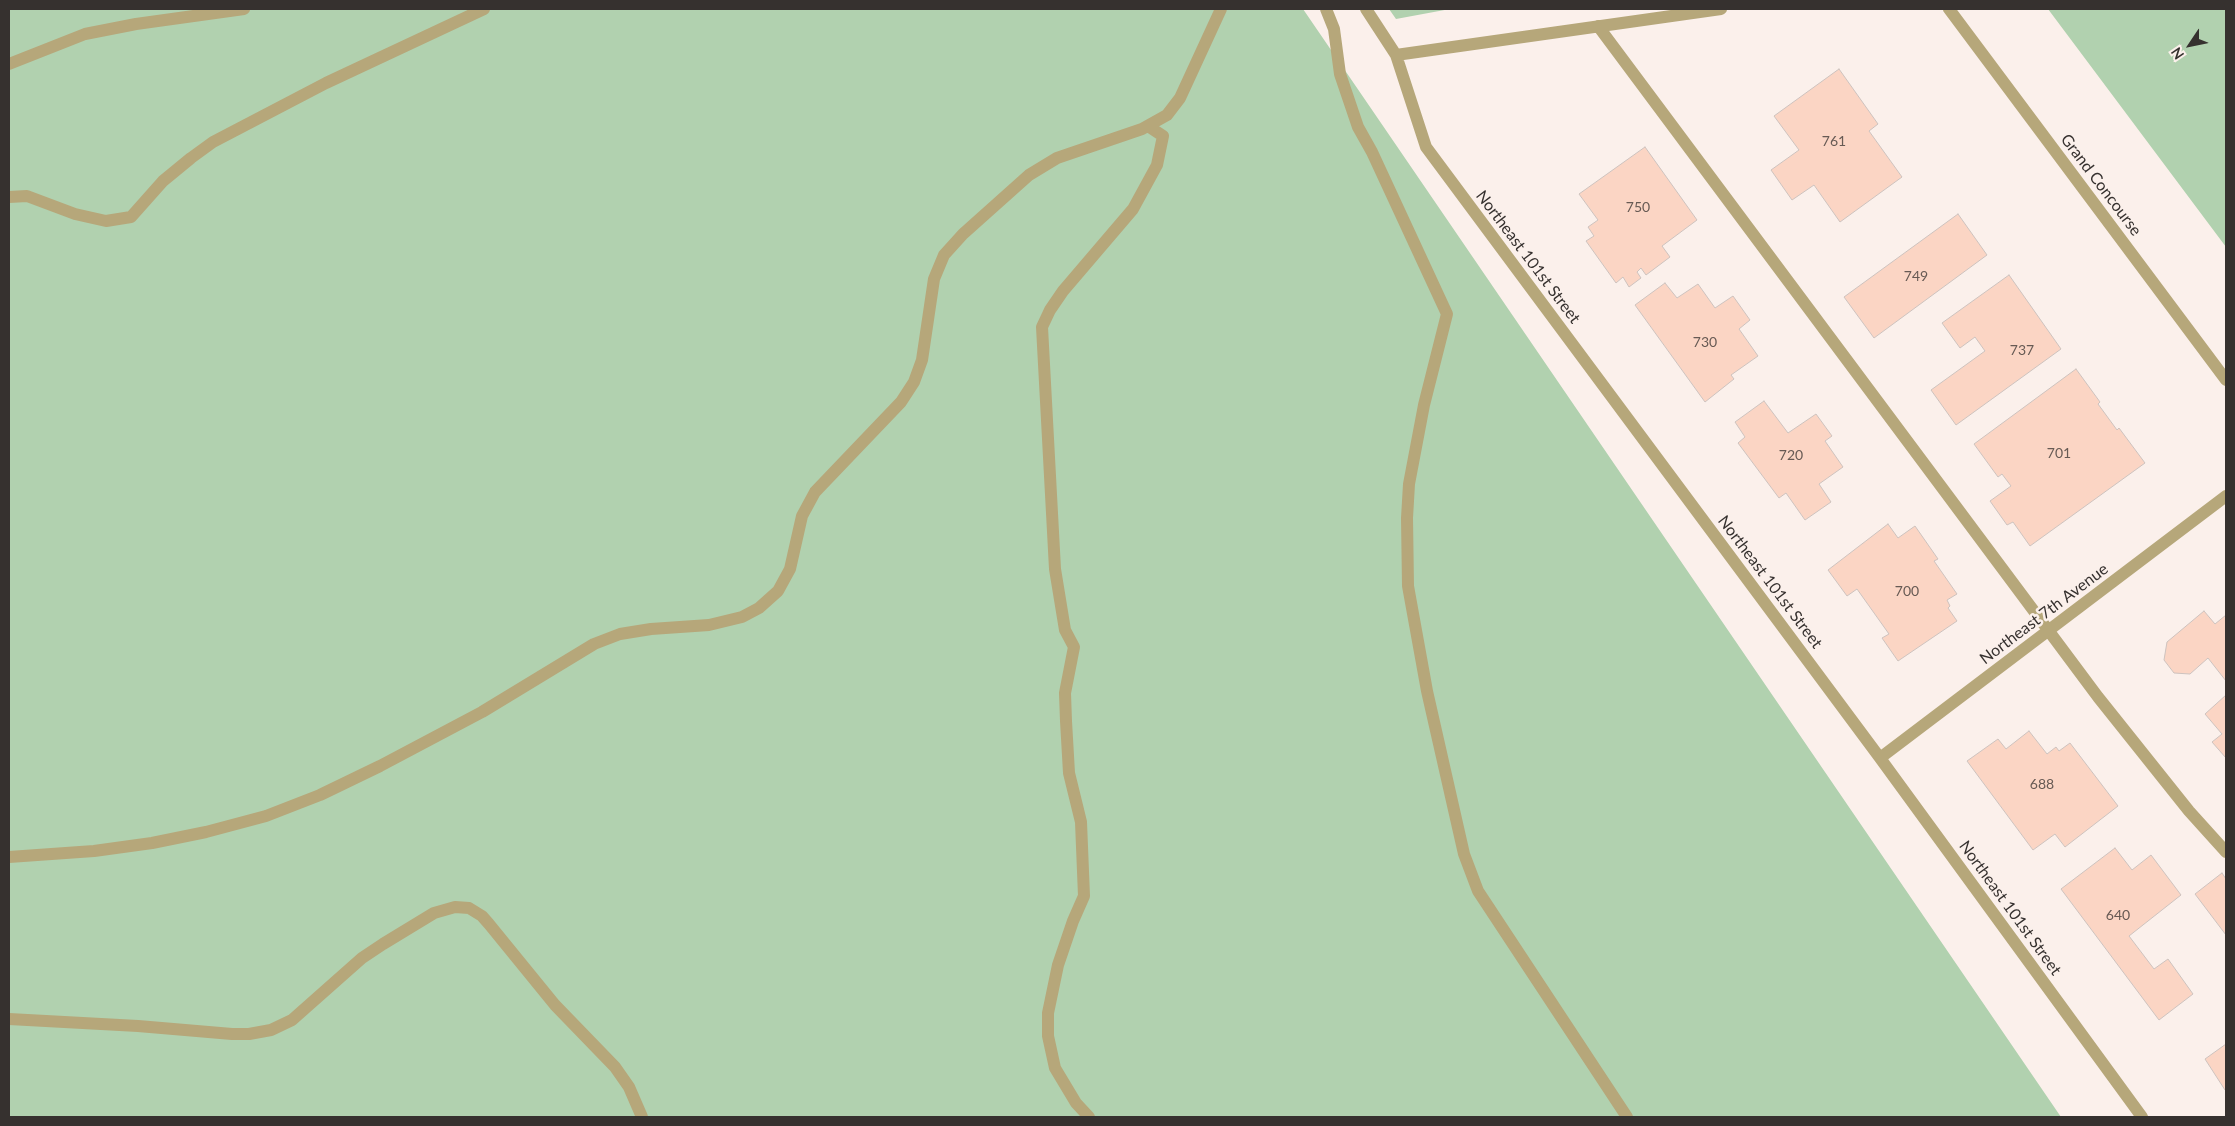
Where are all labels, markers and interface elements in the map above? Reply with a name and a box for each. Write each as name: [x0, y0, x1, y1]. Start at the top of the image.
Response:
north arrow: [2165, 20, 2215, 70]
text: N: [2167, 44, 2187, 63]
street label: Grand Concourse: [2057, 130, 2145, 240]
house number: 761: [1822, 133, 1846, 149]
street label: Northeast 101st Street: [1472, 187, 1584, 327]
house number: 750: [1626, 199, 1650, 215]
house number: 749: [1904, 268, 1928, 284]
house number: 730: [1693, 334, 1717, 350]
house number: 737: [2010, 342, 2034, 358]
house number: 701: [2047, 445, 2071, 461]
house number: 720: [1779, 447, 1803, 463]
street label: Northeast 101st Street: [1714, 512, 1826, 652]
street label: Northeast 7th Avenue: [1976, 559, 2112, 669]
house number: 700: [1895, 583, 1919, 599]
house number: 688: [2030, 776, 2054, 792]
street label: Northeast 101st Street: [1955, 837, 2065, 979]
house number: 640: [2106, 907, 2130, 923]

